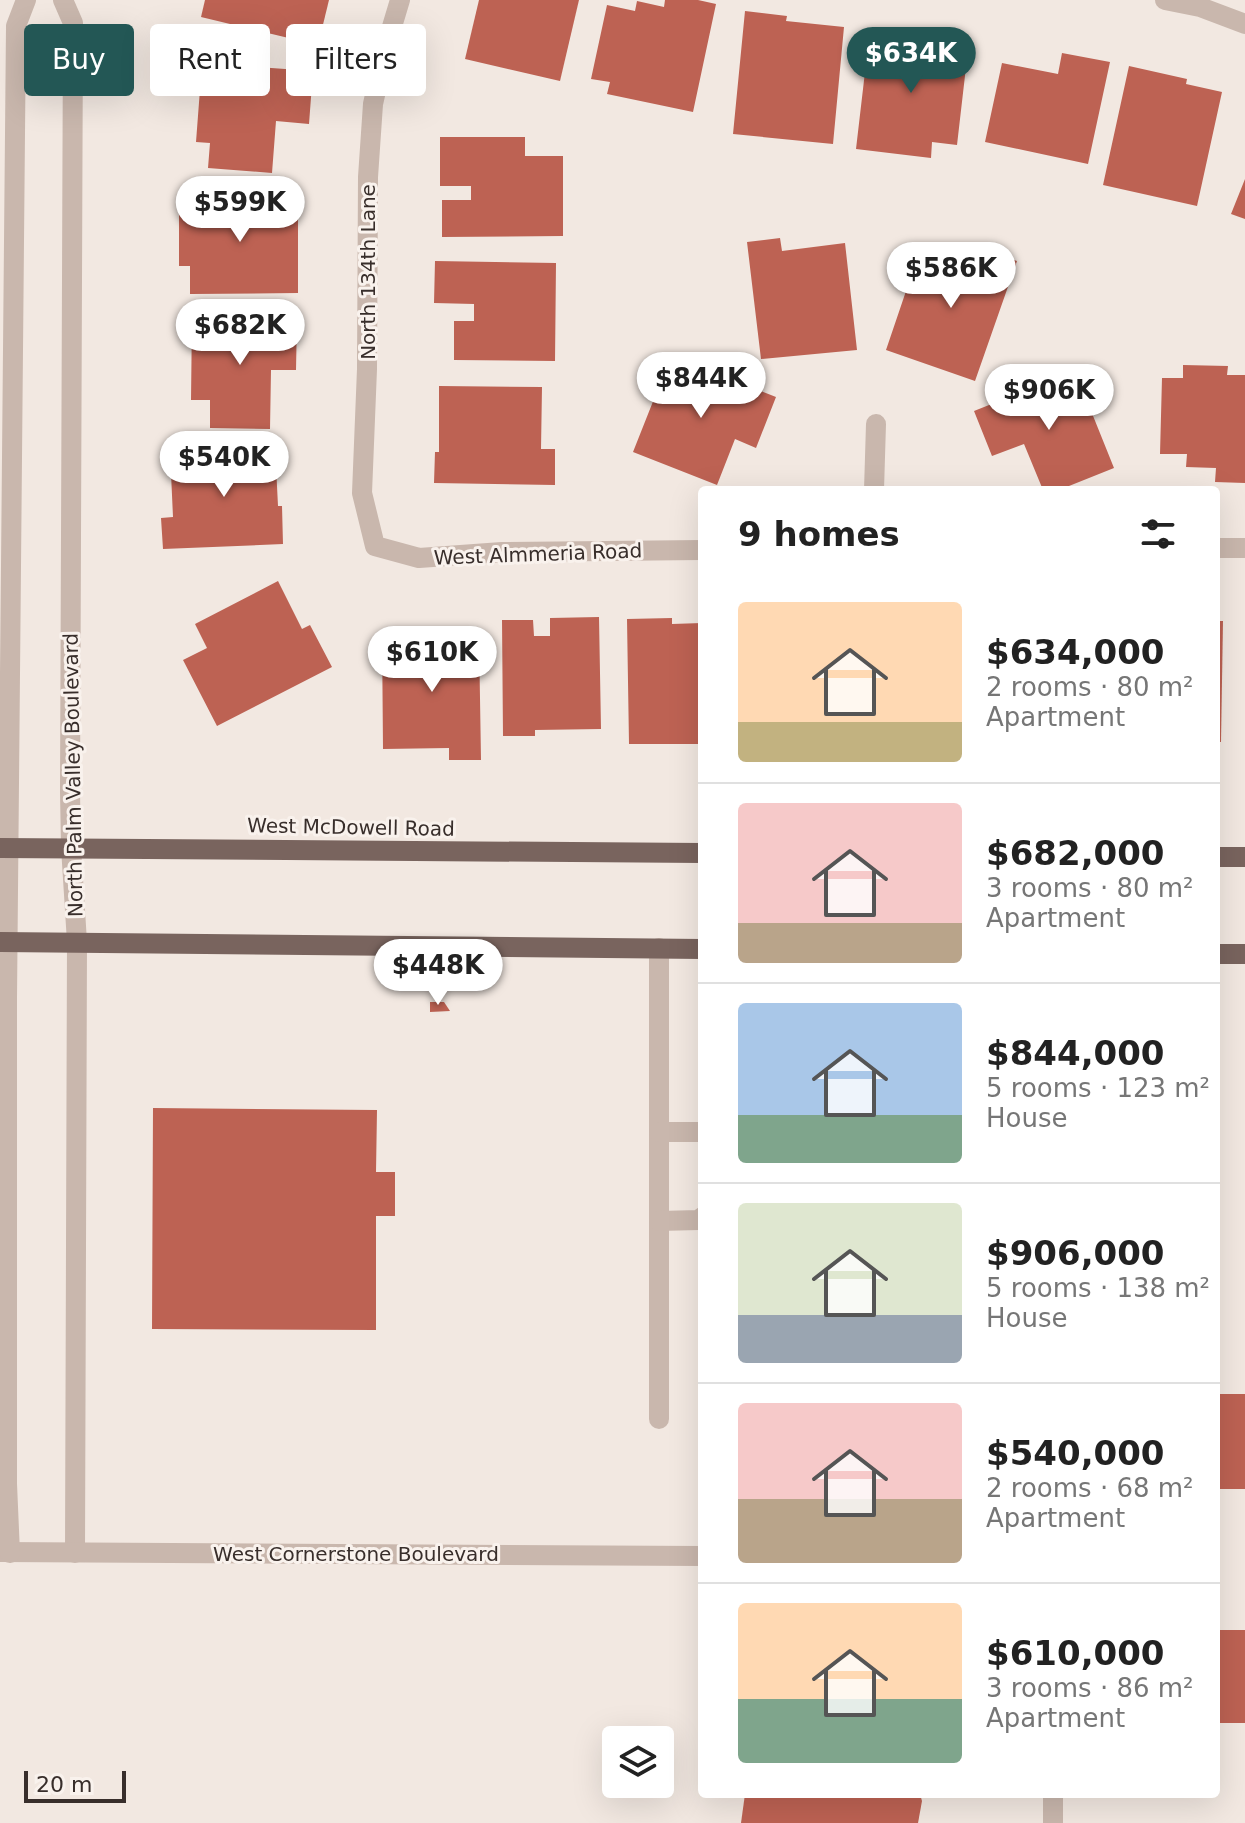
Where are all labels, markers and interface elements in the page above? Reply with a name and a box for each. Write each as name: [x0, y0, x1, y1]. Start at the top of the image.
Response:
chip: Buy: [24, 24, 134, 96]
chip: Rent: [150, 24, 270, 96]
chip: Filters: [286, 24, 426, 96]
pin: $634K: [855, 27, 967, 95]
text: $634K: [865, 38, 957, 68]
pin: $599K: [184, 176, 296, 244]
street label: North 134th Lane: [356, 184, 380, 360]
text: $599K: [194, 187, 286, 217]
pin: $586K: [895, 242, 1007, 310]
text: $586K: [905, 253, 997, 283]
pin: $682K: [184, 299, 296, 367]
text: $682K: [194, 310, 286, 340]
pin: $844K: [645, 352, 757, 420]
text: $844K: [655, 363, 747, 393]
pin: $906K: [993, 364, 1105, 432]
text: $906K: [1003, 375, 1095, 405]
pin: $540K: [168, 431, 280, 499]
text: $540K: [178, 442, 270, 472]
icon: filters: [1136, 512, 1180, 556]
text: 9 homes: [738, 514, 900, 554]
street label: West Almmeria Road: [433, 538, 643, 570]
pin: $610K: [376, 626, 488, 694]
text: $634,000: [986, 632, 1165, 672]
street label: North Palm Valley Boulevard: [59, 633, 87, 917]
icon: home: [802, 634, 898, 730]
text: $610K: [386, 637, 478, 667]
text: 2 rooms · 80 m²: [986, 672, 1194, 702]
text: Apartment: [986, 702, 1125, 732]
street label: West McDowell Road: [247, 813, 455, 841]
text: $682,000: [986, 833, 1165, 873]
icon: home: [802, 835, 898, 931]
text: 3 rooms · 80 m²: [986, 873, 1194, 903]
text: Apartment: [986, 903, 1125, 933]
pin: $448K: [382, 939, 494, 1007]
text: $448K: [392, 950, 484, 980]
text: $844,000: [986, 1033, 1165, 1073]
icon: home: [802, 1035, 898, 1131]
text: 5 rooms · 123 m²: [986, 1073, 1210, 1103]
text: House: [986, 1103, 1067, 1133]
text: $906,000: [986, 1233, 1165, 1273]
icon: home: [802, 1235, 898, 1331]
text: 5 rooms · 138 m²: [986, 1273, 1210, 1303]
text: House: [986, 1303, 1067, 1333]
text: $540,000: [986, 1433, 1165, 1473]
icon: home: [802, 1435, 898, 1531]
text: 2 rooms · 68 m²: [986, 1473, 1194, 1503]
text: Apartment: [986, 1503, 1125, 1533]
street label: West Cornerstone Boulevard: [213, 1542, 499, 1566]
text: $610,000: [986, 1633, 1165, 1673]
icon: home: [802, 1635, 898, 1731]
text: 3 rooms · 86 m²: [986, 1673, 1194, 1703]
text: Apartment: [986, 1703, 1125, 1733]
map controls: [602, 1726, 674, 1798]
button: layers: [602, 1726, 674, 1798]
scale bar: [24, 1767, 126, 1803]
text: 20 m: [36, 1772, 92, 1797]

